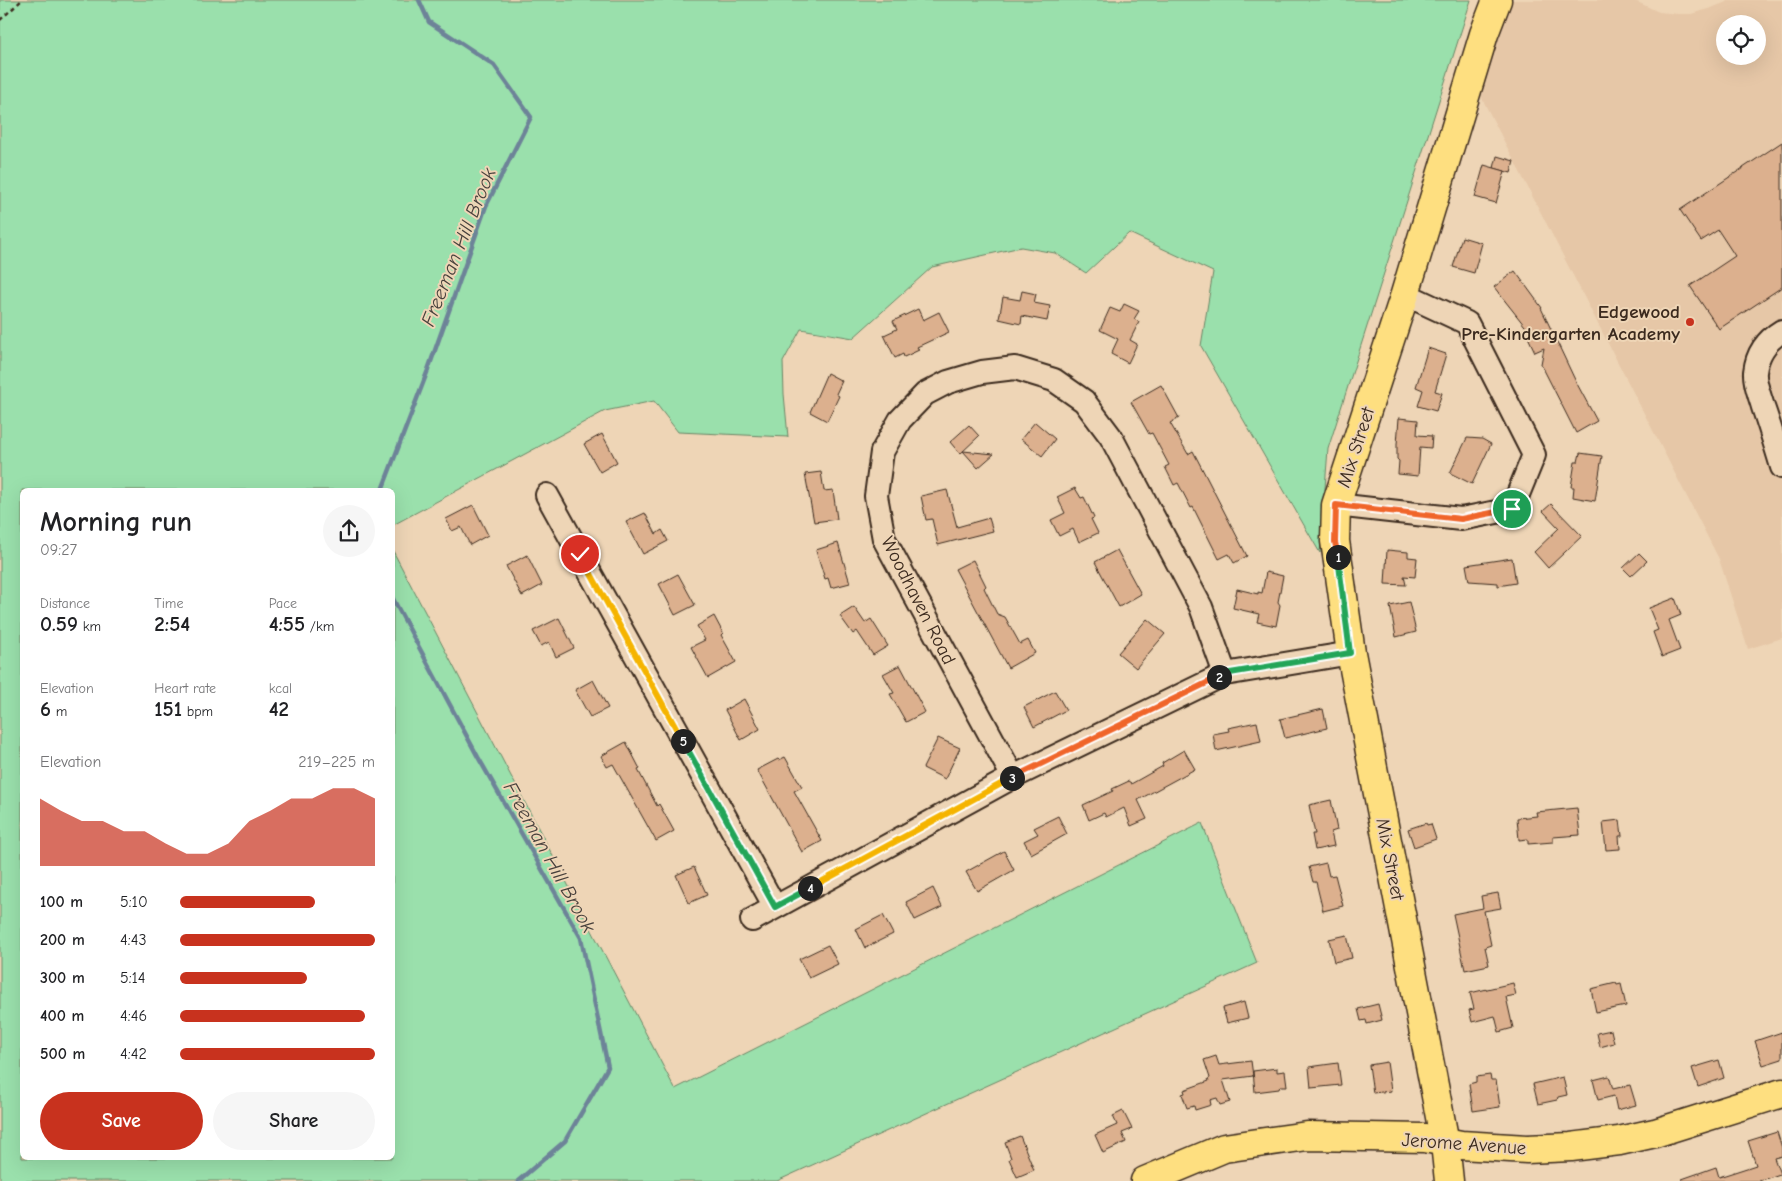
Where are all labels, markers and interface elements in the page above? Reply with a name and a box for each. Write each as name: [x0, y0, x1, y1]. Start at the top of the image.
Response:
map controls: [1716, 15, 1766, 65]
button: locate: [1716, 15, 1766, 65]
water label: Freeman Hill Brook: [416, 164, 501, 330]
place label: Edgewood Pre-Kindergarten Academy: [1461, 301, 1680, 345]
marker: Edgewood Pre-Kindergarten Academy: [1684, 316, 1696, 328]
street label: Mix Street: [1333, 404, 1379, 490]
pin: [1491, 488, 1533, 530]
icon: arrive: [1498, 495, 1526, 523]
button: share: [323, 505, 375, 557]
text: Morning run: [40, 506, 192, 538]
pin: [559, 533, 601, 575]
street label: Woodhaven Road: [876, 533, 960, 668]
icon: check: [566, 540, 594, 568]
text: 09:27: [40, 541, 77, 559]
pin: 1: [1326, 544, 1350, 570]
text: 1: [1336, 549, 1341, 566]
text: Distance: [40, 595, 90, 612]
text: Time: [154, 595, 183, 612]
text: Pace: [269, 595, 297, 612]
text: 0.59: [40, 612, 78, 636]
text: 2:54: [154, 612, 190, 636]
text: 4:55: [269, 612, 305, 636]
text: km: [78, 618, 101, 635]
text: /km: [305, 618, 334, 635]
pin: 2: [1206, 664, 1232, 690]
text: 2: [1216, 669, 1223, 686]
text: Elevation: [40, 680, 94, 697]
text: Heart rate: [154, 680, 216, 697]
text: kcal: [269, 680, 292, 697]
text: 6: [40, 697, 51, 721]
text: 151: [154, 697, 182, 721]
text: 42: [269, 697, 289, 721]
text: m: [51, 703, 67, 720]
text: bpm: [182, 703, 213, 720]
pin: 5: [670, 728, 696, 754]
text: 5: [680, 733, 687, 750]
text: Elevation: [40, 753, 101, 771]
text: 219–225 m: [298, 753, 375, 771]
pin: 3: [1000, 766, 1024, 790]
text: 3: [1009, 770, 1016, 787]
water label: Freeman Hill Brook: [499, 778, 601, 937]
street label: Mix Street: [1371, 816, 1409, 903]
pin: 4: [798, 876, 822, 900]
text: 4: [807, 880, 814, 897]
text: 100 m: [40, 893, 83, 911]
text: 5:10: [120, 893, 148, 911]
text: 200 m: [40, 931, 85, 949]
text: 4:43: [120, 931, 146, 949]
text: 300 m: [40, 969, 85, 987]
text: 5:14: [120, 969, 146, 987]
text: 400 m: [40, 1007, 84, 1025]
text: 4:46: [120, 1007, 147, 1025]
text: 500 m: [40, 1045, 85, 1063]
text: 4:42: [120, 1045, 147, 1063]
button: Save: [40, 1092, 203, 1150]
button: Share: [213, 1092, 375, 1150]
street label: Jerome Avenue: [1401, 1129, 1527, 1159]

